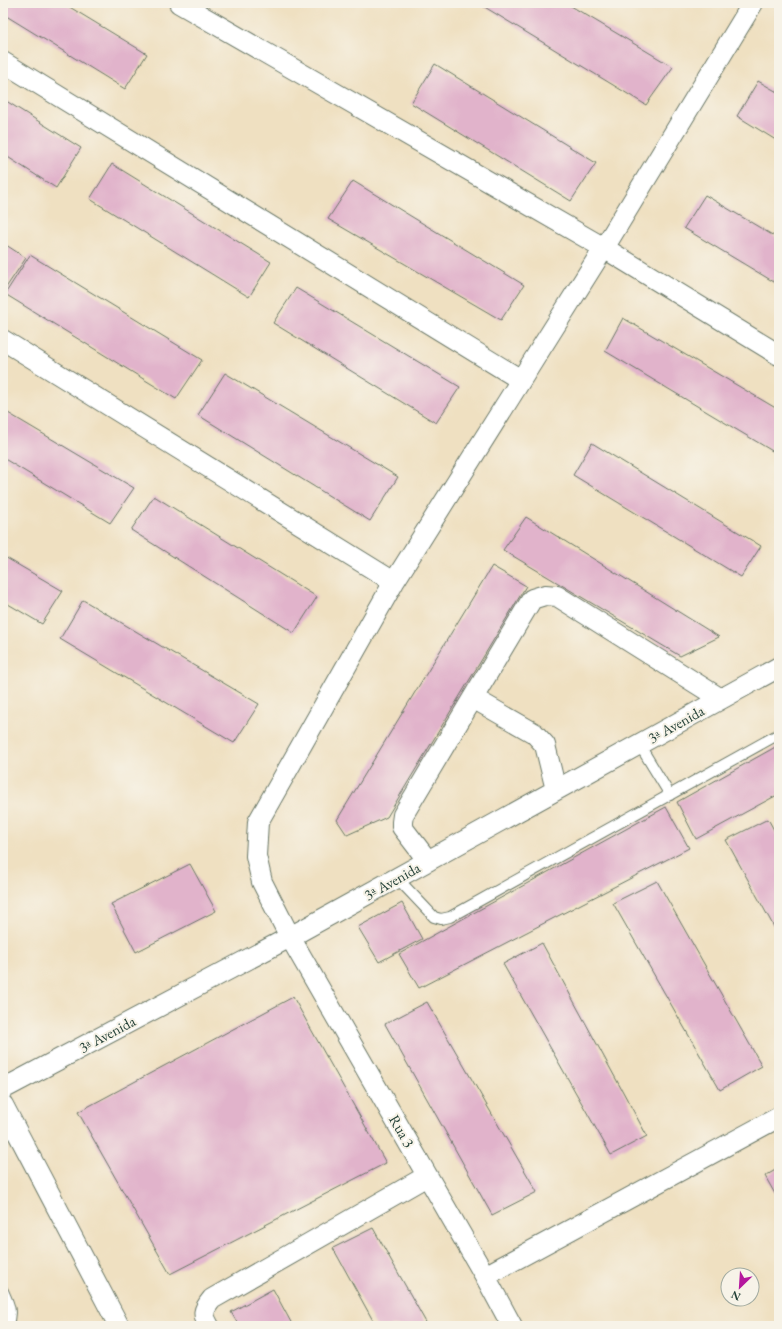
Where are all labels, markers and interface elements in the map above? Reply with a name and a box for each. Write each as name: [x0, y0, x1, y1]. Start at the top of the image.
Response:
street label: 3ª Avenida: [645, 701, 707, 747]
street label: 3ª Avenida: [361, 858, 423, 904]
street label: 3ª Avenida: [75, 1011, 139, 1057]
street label: Rua 3: [385, 1111, 419, 1151]
north arrow: [720, 1267, 760, 1307]
text: N: [729, 1288, 743, 1304]

